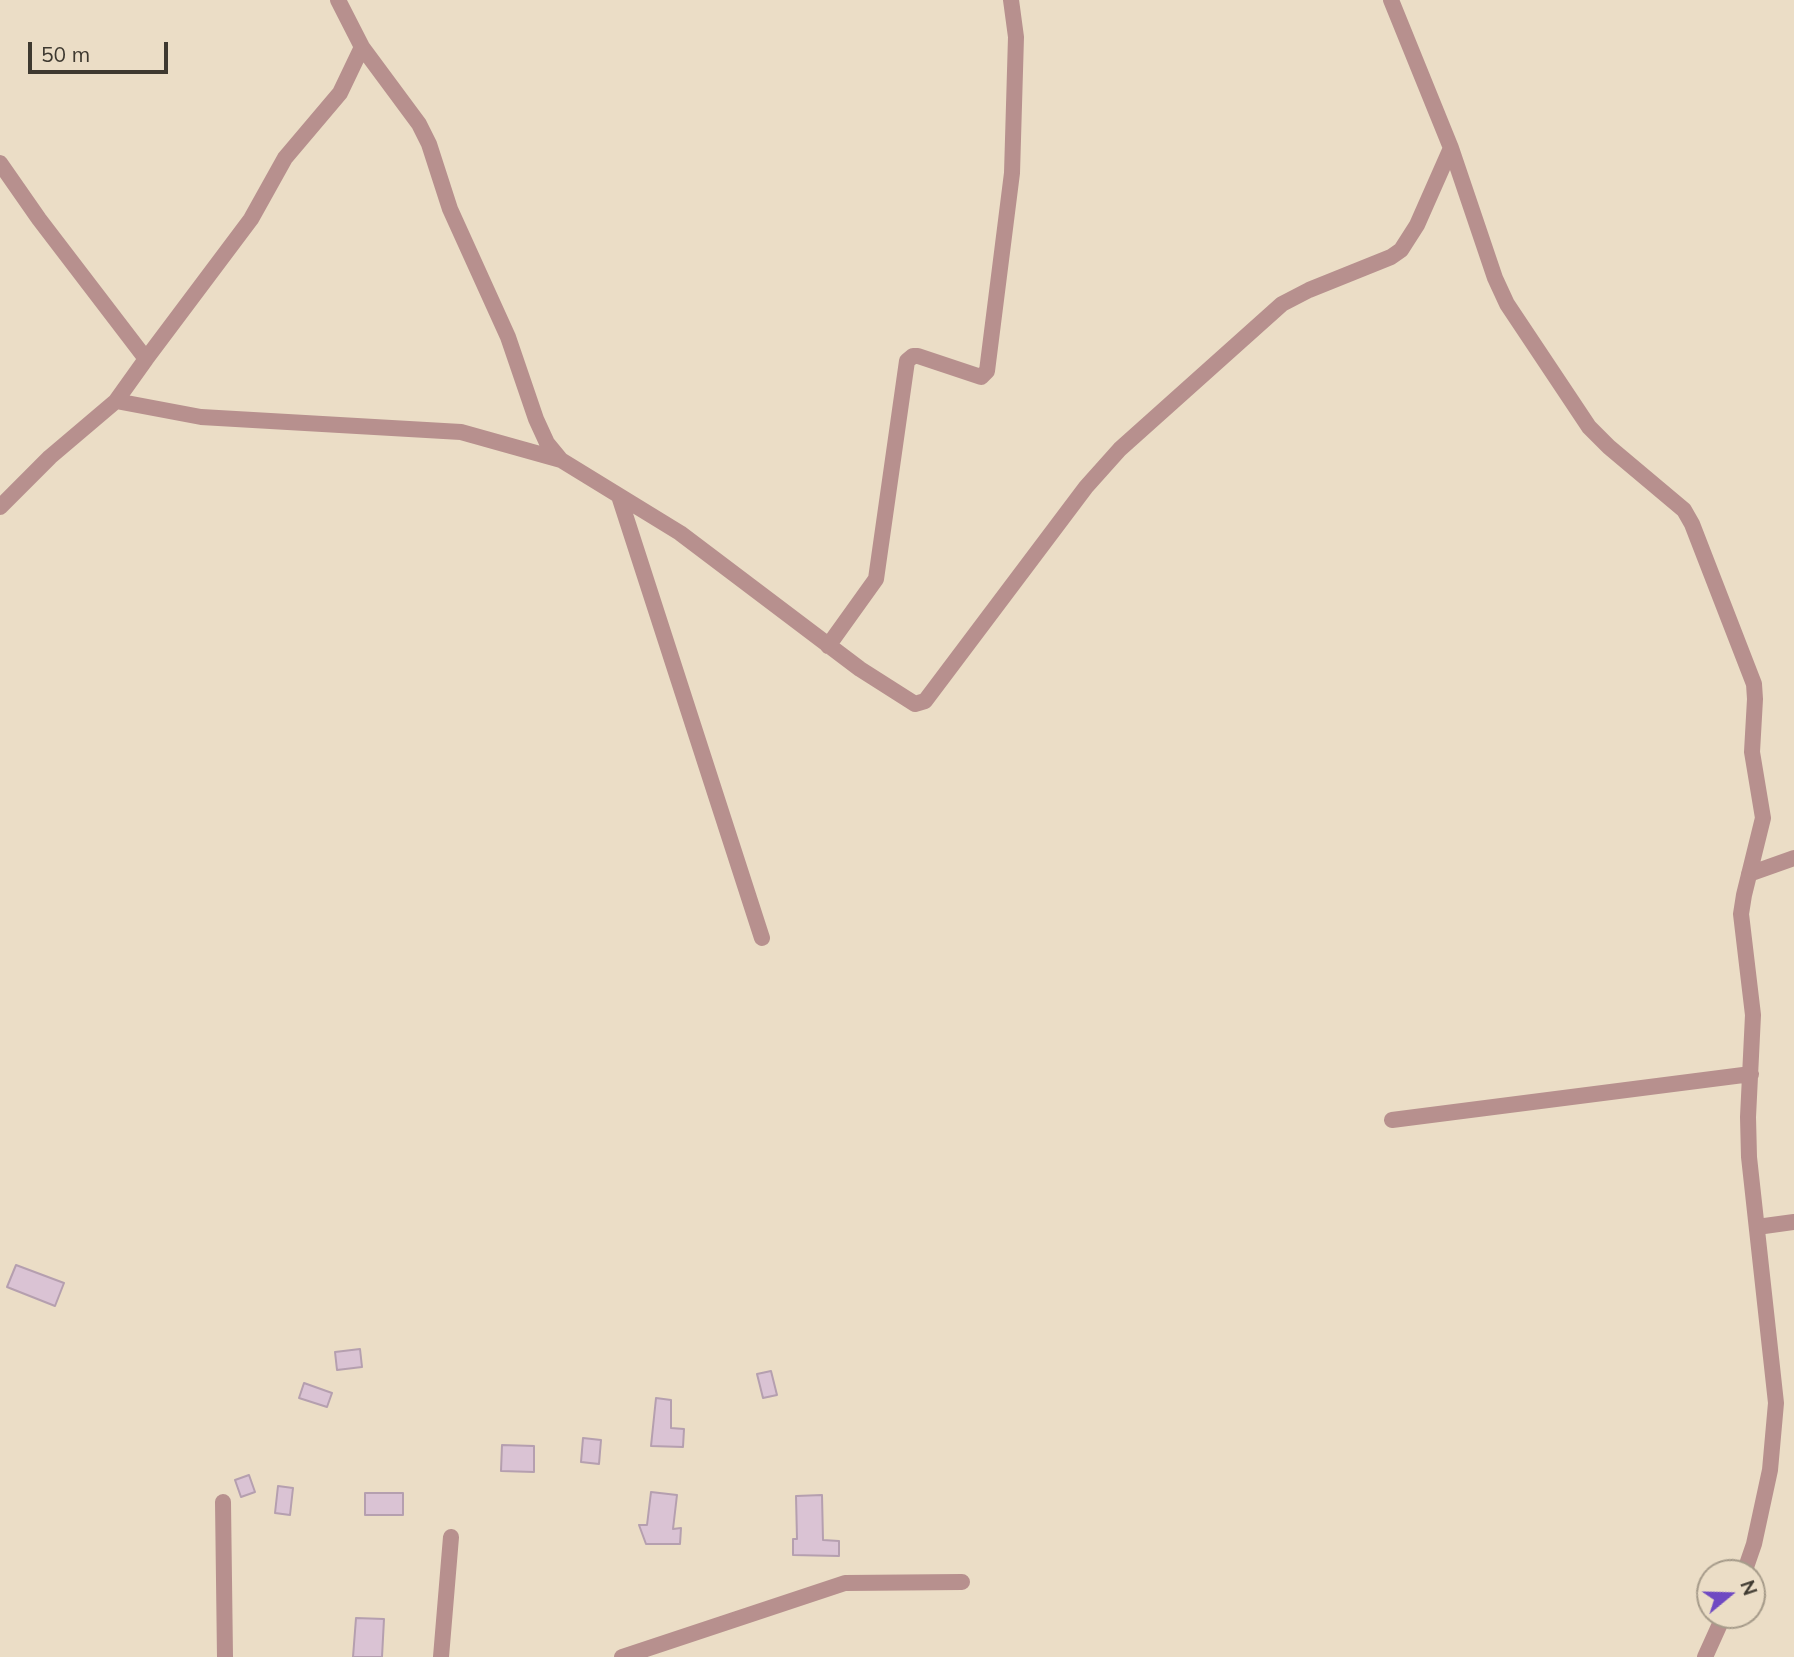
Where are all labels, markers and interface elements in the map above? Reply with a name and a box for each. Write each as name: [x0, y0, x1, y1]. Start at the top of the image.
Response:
scale bar: [32, 28, 172, 72]
text: 50 m: [41, 41, 90, 67]
north arrow: [1696, 1559, 1766, 1629]
text: N: [1735, 1577, 1763, 1599]

